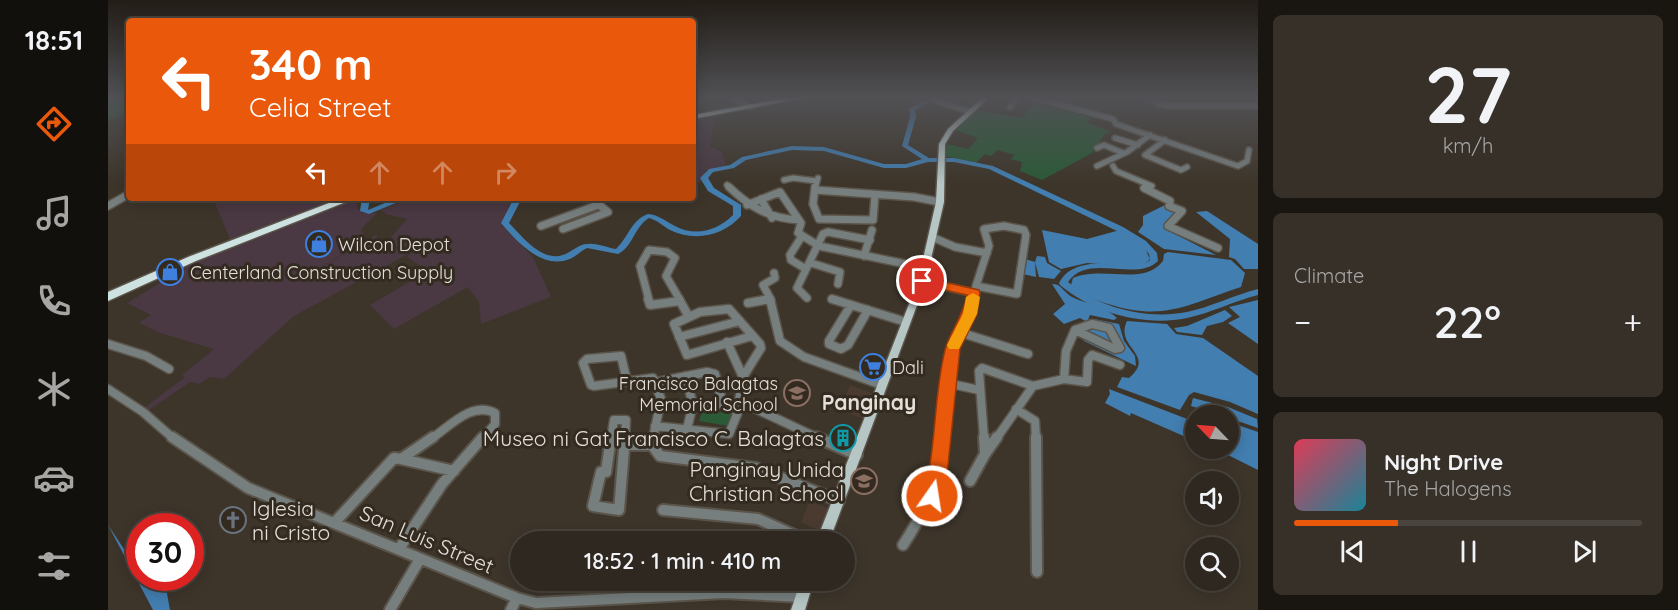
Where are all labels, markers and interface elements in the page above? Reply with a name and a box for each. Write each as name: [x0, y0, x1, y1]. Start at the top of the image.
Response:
text: 18:51: [25, 23, 83, 57]
text: 340 m: [249, 38, 373, 91]
icon: left: [150, 42, 228, 120]
text: 27: [1424, 45, 1512, 143]
text: Celia Street: [249, 90, 391, 124]
icon: directions: [33, 103, 75, 145]
text: km/h: [1443, 133, 1493, 158]
icon: left: [300, 156, 333, 189]
icon: ahead: [363, 156, 396, 189]
icon: ahead: [426, 156, 459, 189]
icon: right: [489, 156, 522, 189]
icon: music: [33, 192, 75, 234]
shop icon: Wilcon Depot: [304, 229, 334, 259]
place label: Wilcon Depot: [338, 233, 450, 256]
pin: [896, 255, 947, 306]
shop icon: Centerland Construction Supply: [155, 257, 185, 287]
place label: Centerland Construction Supply: [190, 261, 453, 284]
text: Climate: [1294, 263, 1364, 288]
icon: arrive: [905, 264, 938, 297]
icon: phone: [33, 280, 75, 322]
text: 22°: [1434, 293, 1501, 349]
text: −: [1294, 301, 1311, 342]
text: +: [1623, 301, 1642, 342]
supermarket icon: Dali: [858, 352, 888, 382]
place label: Dali: [892, 356, 924, 379]
icon: climate: [33, 368, 75, 410]
place label: Francisco Balagtas Memorial School: [619, 372, 778, 416]
school or university icon: Francisco Balagtas Memorial School: [782, 378, 812, 408]
district label: Panginay: [822, 389, 916, 415]
north arrow: [1185, 405, 1239, 459]
map controls: [1185, 405, 1239, 591]
building icon: Museo ni Gat Francisco C. Balagtas: [828, 423, 858, 453]
place label: Museo ni Gat Francisco C. Balagtas: [483, 425, 824, 451]
text: Night Drive: [1384, 448, 1503, 476]
place label: Panginay Unida Christian School: [689, 456, 844, 506]
icon: car: [33, 457, 75, 499]
position arrow: [900, 464, 964, 528]
school or university icon: Panginay Unida Christian School: [849, 466, 879, 496]
button: sound: [1185, 471, 1239, 525]
text: The Halogens: [1384, 476, 1512, 501]
place label: Iglesia ni Cristo: [252, 495, 330, 545]
street label: San Luis Street: [356, 499, 498, 579]
church icon: Iglesia ni Cristo: [218, 505, 248, 535]
speed limit sign: 30: [126, 513, 204, 591]
icon: previous: [1336, 535, 1369, 568]
icon: pause: [1452, 535, 1485, 568]
icon: next: [1568, 535, 1601, 568]
button: search: [1185, 537, 1239, 591]
icon: filters: [33, 545, 75, 587]
text: 18:52 · 1 min · 410 m: [584, 547, 781, 575]

